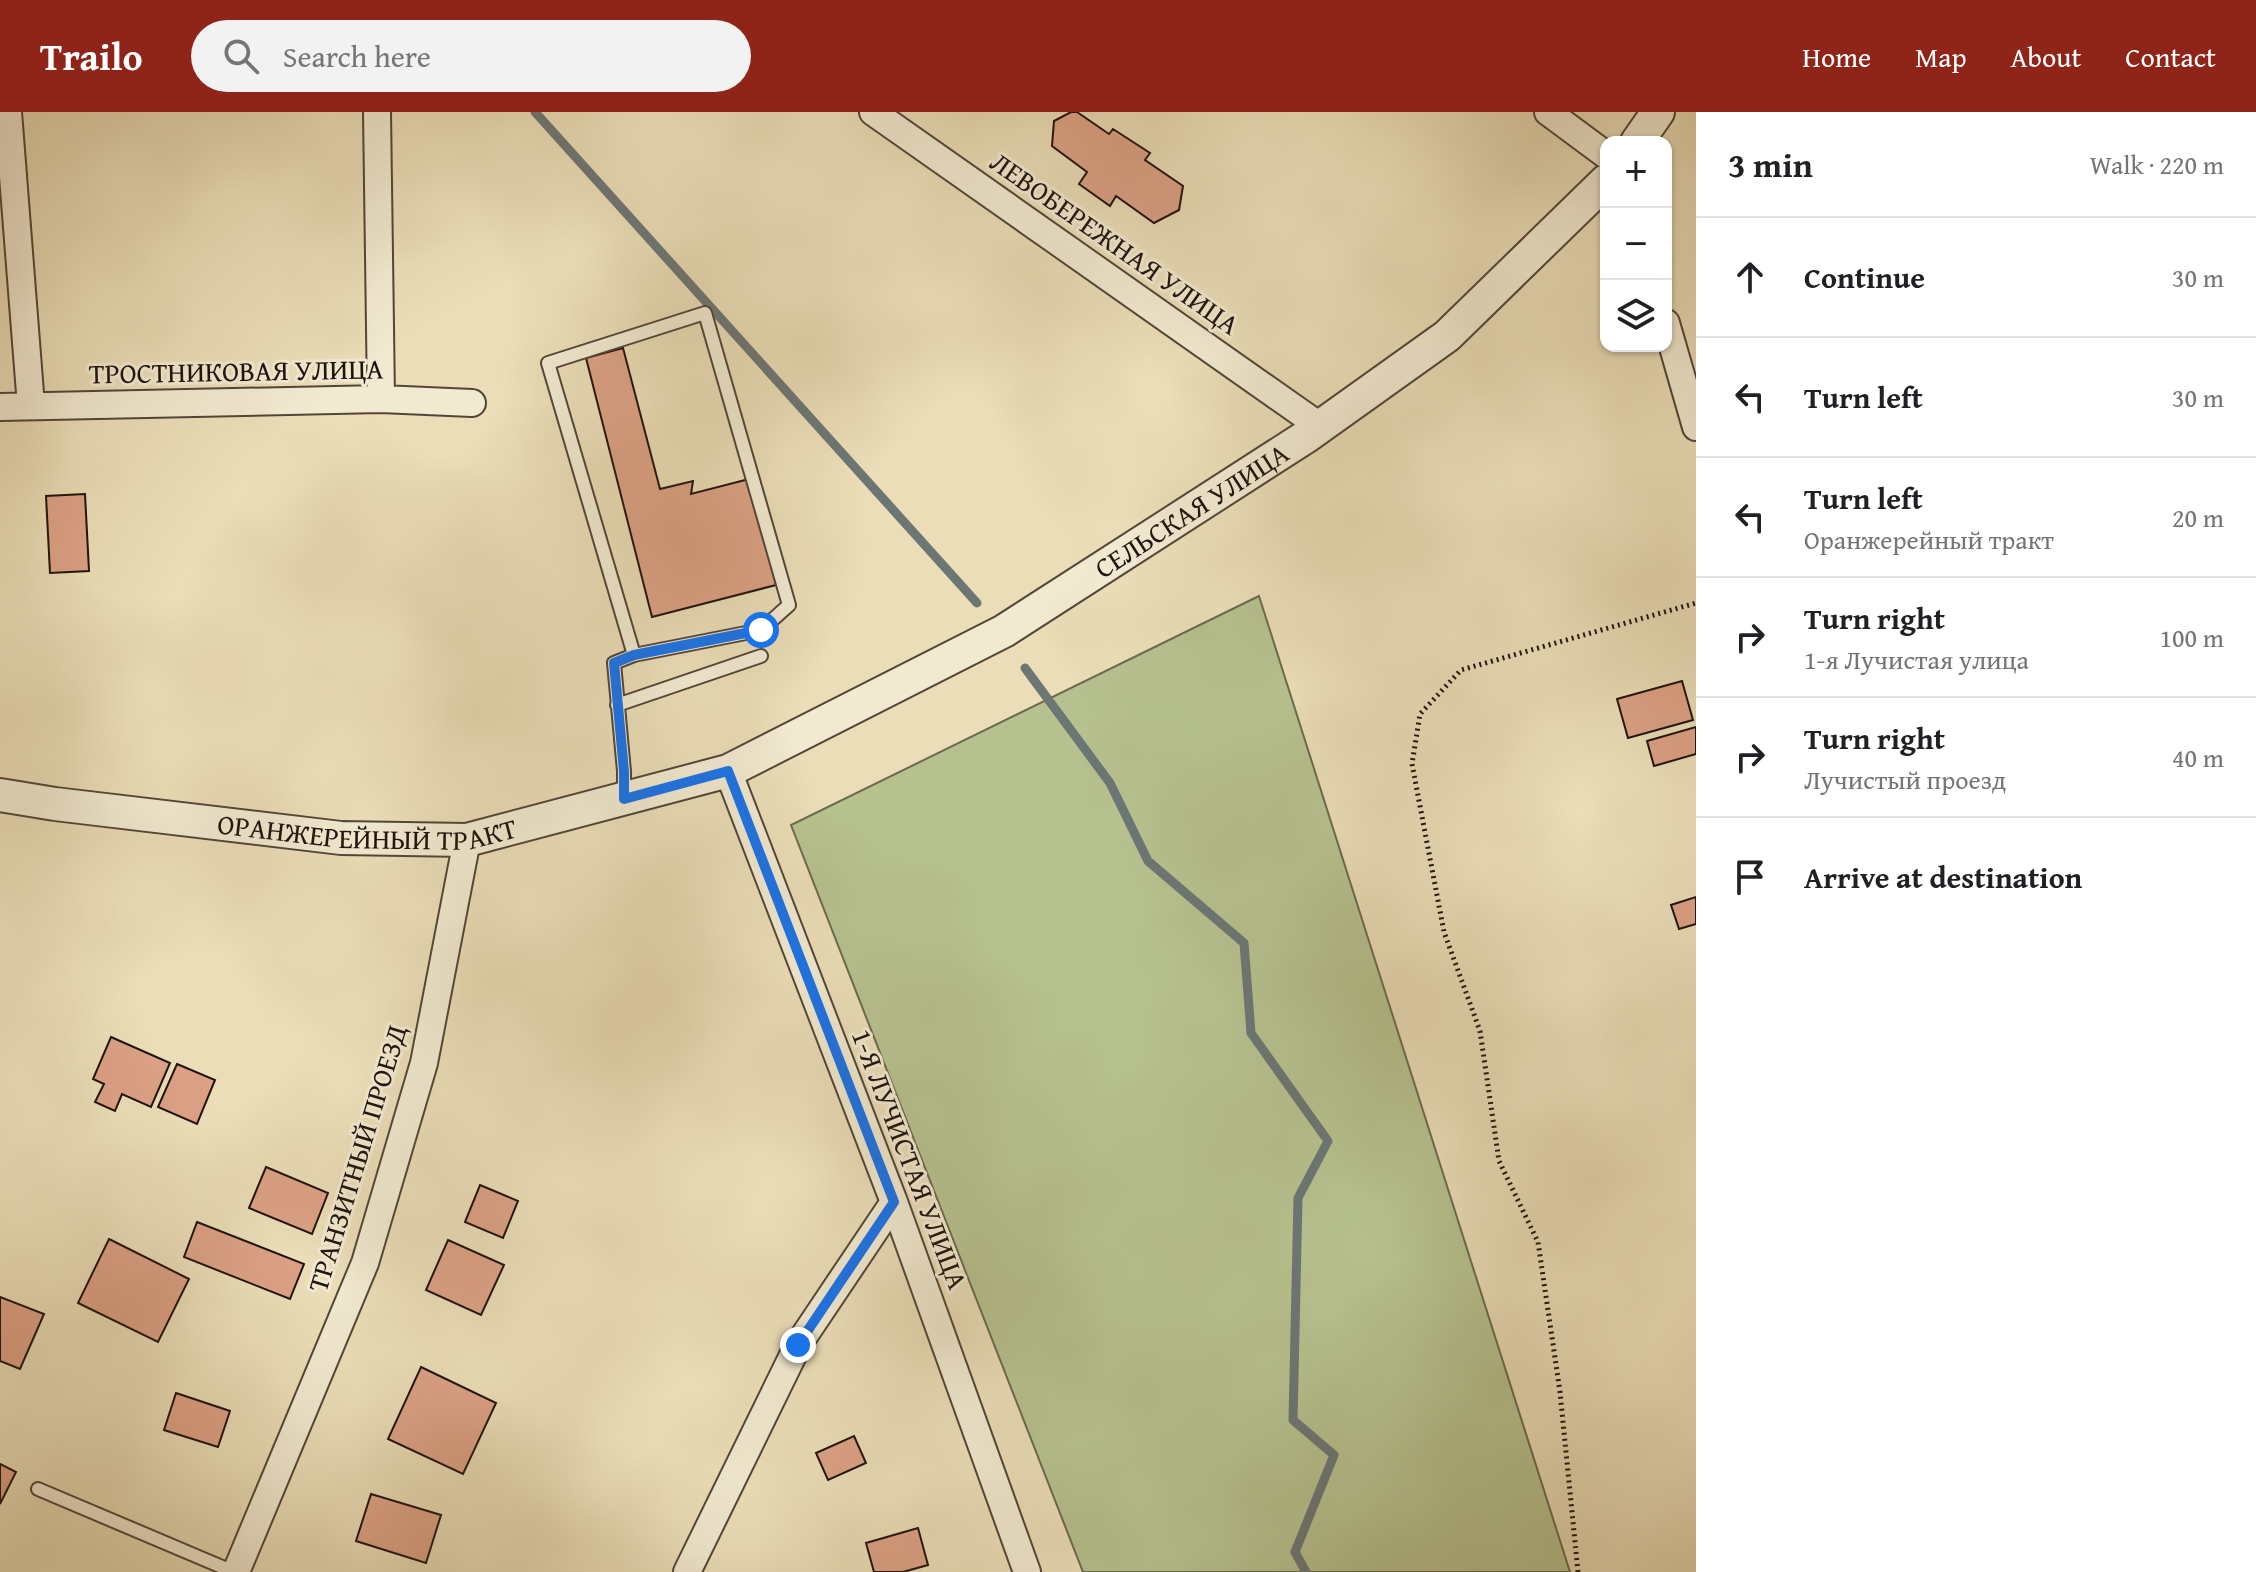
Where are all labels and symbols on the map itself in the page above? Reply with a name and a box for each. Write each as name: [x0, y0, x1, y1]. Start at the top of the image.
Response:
street label: ЛЕВОБЕРЕЖНАЯ УЛИЦА: [982, 141, 1248, 344]
street label: ТРОСТНИКОВАЯ УЛИЦА: [88, 347, 384, 394]
street label: СЕЛЬСКАЯ УЛИЦА: [1086, 432, 1296, 588]
route start: [743, 612, 779, 648]
street label: ОРАНЖЕРЕЙНЫЙ ТРАКТ: [215, 802, 521, 860]
street label: ТРАНЗИТНЫЙ ПРОЕЗД: [296, 1019, 417, 1296]
street label: 1-Я ЛУЧИСТАЯ УЛИЦА: [842, 1023, 979, 1295]
route end: [780, 1327, 816, 1363]

